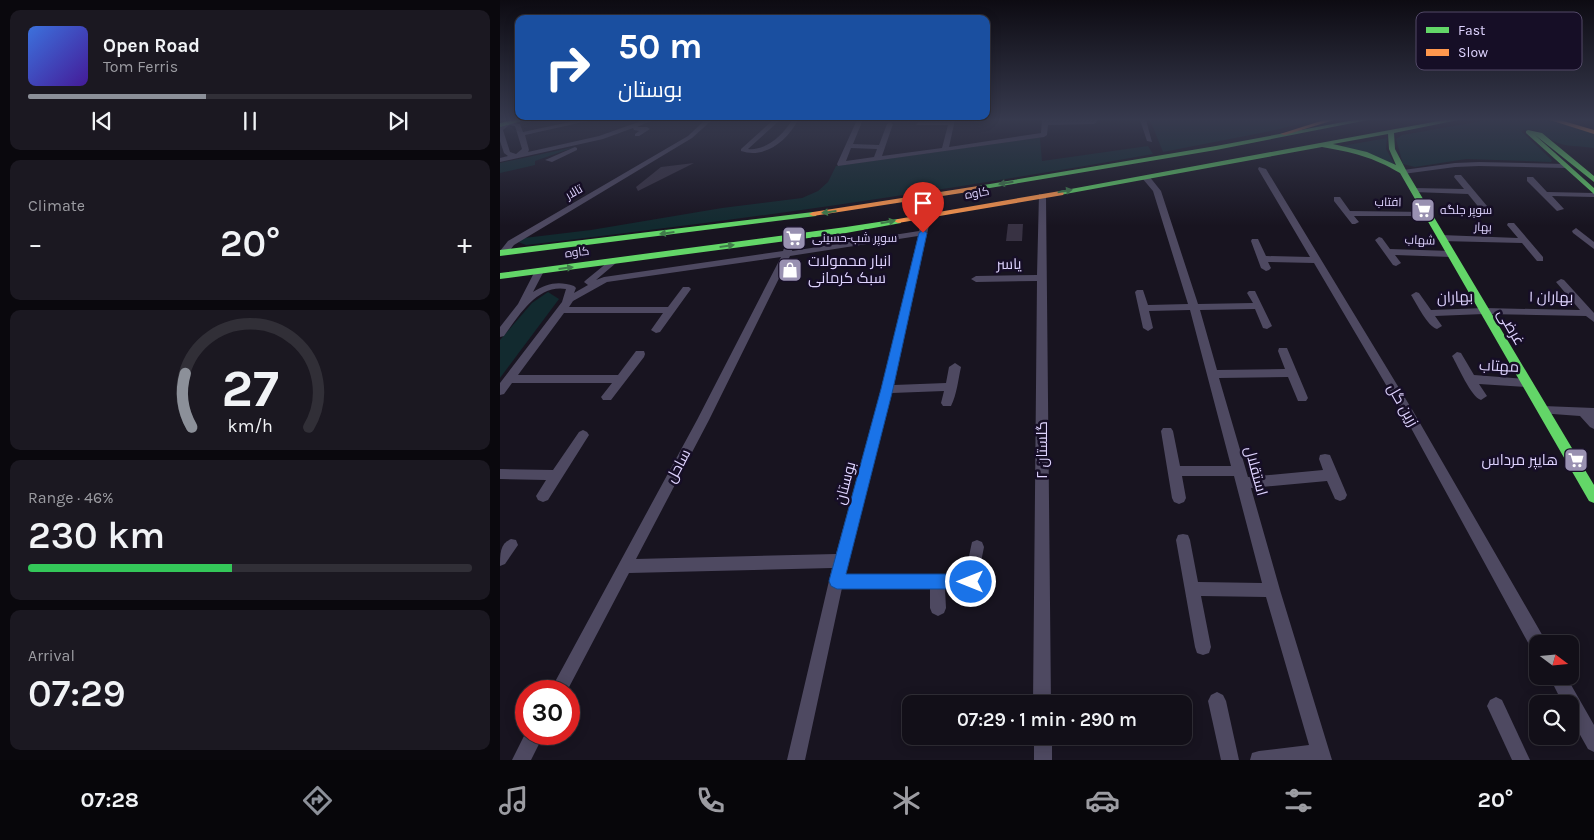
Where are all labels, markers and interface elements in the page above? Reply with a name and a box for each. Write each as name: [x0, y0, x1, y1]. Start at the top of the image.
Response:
legend: [1416, 12, 1582, 70]
text: Fast: [1458, 22, 1485, 39]
text: 50 m: [618, 26, 703, 67]
text: Open Road: [103, 35, 200, 57]
icon: right: [535, 35, 600, 100]
text: Slow: [1458, 44, 1488, 61]
text: Tom Ferris: [103, 57, 178, 76]
text: بوستان: [618, 77, 682, 103]
icon: previous: [88, 107, 116, 135]
icon: pause: [236, 107, 264, 135]
icon: next: [384, 107, 412, 135]
one-way arrow: [998, 179, 1014, 187]
street label: تالار: [562, 181, 586, 203]
pin: [902, 182, 944, 233]
street label: کاوه: [964, 184, 990, 202]
one-way arrow: [1057, 187, 1073, 195]
icon: arrive: [909, 189, 937, 217]
street label: افتاب: [1374, 195, 1402, 209]
text: Climate: [28, 196, 85, 215]
supermarket icon: سوپر جلگه: [1410, 197, 1436, 223]
place label: سوپر جلگه: [1440, 203, 1492, 219]
one-way arrow: [820, 208, 836, 216]
one-way arrow: [880, 218, 896, 226]
street label: بهار: [1473, 220, 1492, 234]
text: 20°: [220, 221, 280, 266]
supermarket icon: سوپر شب-حسینی: [781, 225, 807, 251]
text: −: [28, 227, 43, 260]
text: +: [457, 227, 472, 260]
one-way arrow: [659, 229, 675, 237]
place label: سوپر شب-حسینی: [812, 231, 897, 247]
street label: شهاب: [1404, 232, 1436, 248]
one-way arrow: [719, 242, 735, 250]
street label: کاوه: [564, 244, 590, 260]
place label: انبار محمولات سبک کرمانی: [808, 252, 891, 288]
street label: یاسر: [995, 255, 1022, 273]
shop icon: انبار محمولات سبک کرمانی: [777, 257, 803, 283]
one-way arrow: [558, 264, 574, 272]
street label: بهاران: [1437, 287, 1473, 308]
street label: بهاران ۱: [1529, 288, 1573, 307]
street label: غرضی: [1493, 306, 1529, 349]
street label: مهتاب: [1478, 356, 1520, 377]
text: 27: [221, 358, 279, 419]
street label: زرین گل: [1383, 380, 1422, 430]
text: km/h: [227, 416, 273, 437]
street label: گلستان ۲: [1033, 421, 1052, 479]
street label: استقلال: [1241, 444, 1271, 498]
street label: ساحل: [662, 446, 695, 486]
supermarket icon: هایپر مرداس: [1563, 447, 1589, 473]
place label: هایپر مرداس: [1482, 451, 1558, 470]
street label: بوستان: [831, 459, 860, 507]
text: Range · 46%: [28, 488, 114, 507]
text: 230 km: [28, 513, 165, 558]
position arrow: [944, 555, 996, 607]
north arrow: [1529, 635, 1579, 685]
map controls: [1529, 635, 1579, 745]
text: Arrival: [28, 646, 75, 665]
text: 07:29: [28, 671, 126, 716]
speed limit sign: 30: [515, 680, 580, 745]
button: search: [1529, 695, 1579, 745]
text: 07:29 · 1 min · 290 m: [957, 709, 1137, 731]
icon: directions: [300, 783, 335, 818]
icon: music: [496, 783, 531, 818]
icon: phone: [693, 783, 728, 818]
icon: climate: [889, 783, 924, 818]
icon: car: [1085, 783, 1120, 818]
icon: filters: [1281, 783, 1316, 818]
text: 07:28: [81, 787, 139, 813]
text: 20°: [1478, 787, 1513, 813]

